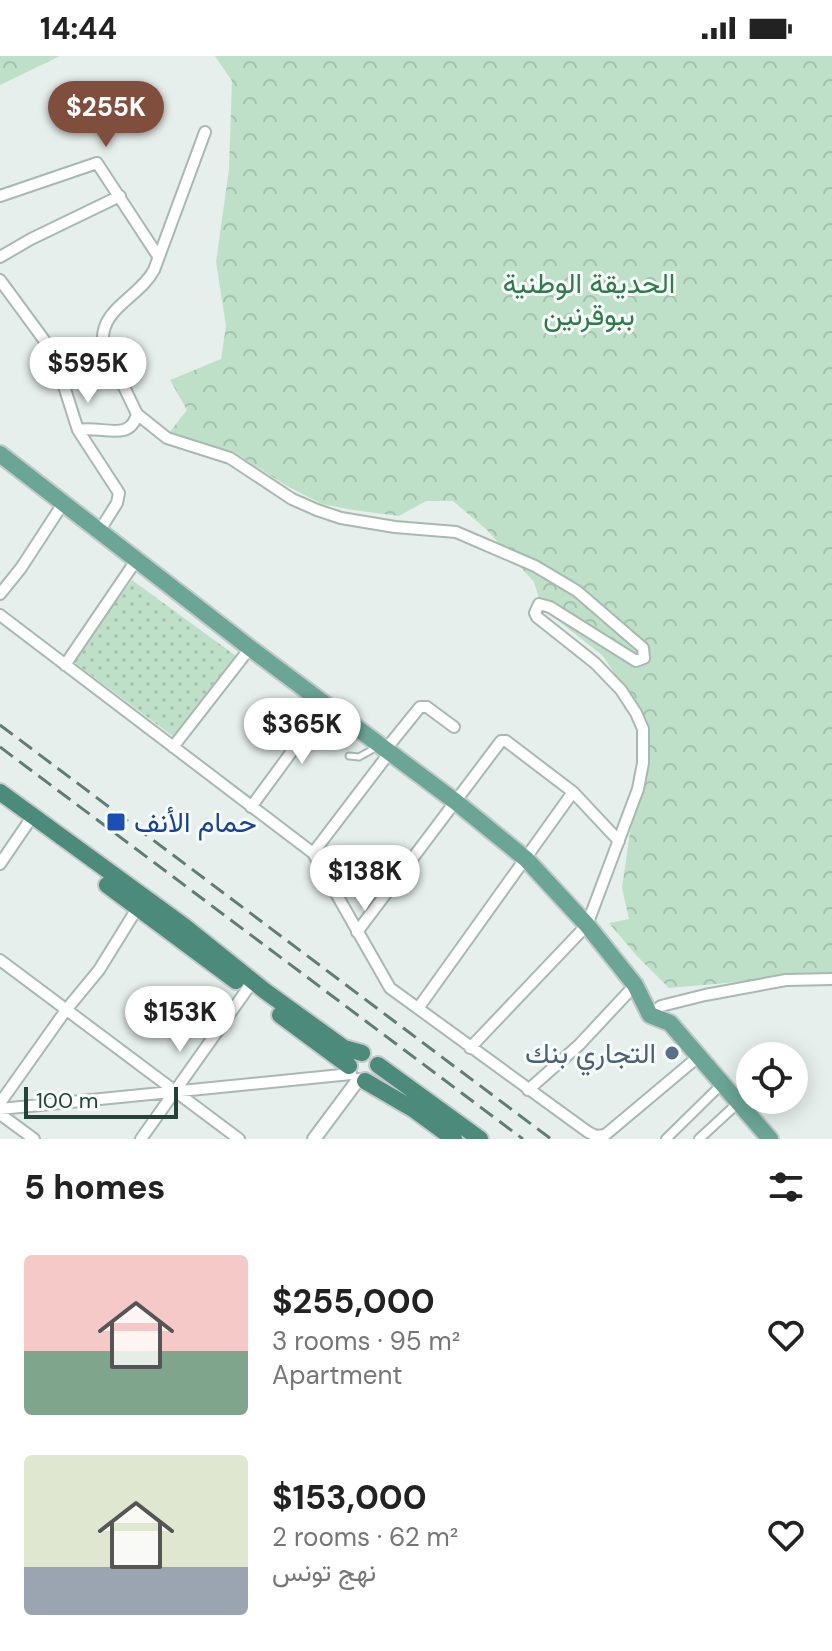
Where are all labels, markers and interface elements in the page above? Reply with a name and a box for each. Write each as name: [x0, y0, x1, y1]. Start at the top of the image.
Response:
text: 14:44: [40, 9, 117, 48]
pin: $255K: [50, 81, 162, 149]
text: $255K: [66, 90, 146, 124]
park label: الحديقة الوطنية ببوقرنين: [503, 265, 675, 334]
pin: $595K: [32, 337, 144, 405]
text: $595K: [48, 346, 128, 380]
pin: $365K: [246, 698, 358, 766]
text: $365K: [262, 707, 342, 741]
place label: حمام الأنف: [134, 804, 257, 841]
marker: حمام الأنف: [105, 811, 127, 833]
pin: $138K: [309, 845, 421, 913]
text: $138K: [328, 854, 402, 888]
pin: $153K: [124, 986, 236, 1054]
text: $153K: [143, 995, 217, 1029]
place label: التجاري بنك: [525, 1035, 656, 1076]
map controls: [736, 1042, 808, 1114]
button: locate: [736, 1042, 808, 1114]
marker: التجاري بنك: [663, 1044, 681, 1062]
scale bar: [24, 1083, 178, 1119]
text: 100 m: [36, 1086, 98, 1115]
text: 5 homes: [24, 1165, 165, 1210]
icon: filters: [764, 1165, 808, 1209]
text: $255,000: [272, 1279, 435, 1324]
icon: home: [88, 1287, 184, 1383]
icon: heart: [764, 1313, 808, 1357]
text: 3 rooms · 95 m²: [272, 1324, 460, 1358]
text: Apartment: [272, 1358, 403, 1392]
text: $153,000: [272, 1475, 427, 1520]
icon: home: [88, 1487, 184, 1583]
icon: heart: [764, 1513, 808, 1557]
text: 2 rooms · 62 m²: [272, 1520, 458, 1554]
text: نهج تونس: [272, 1555, 376, 1589]

